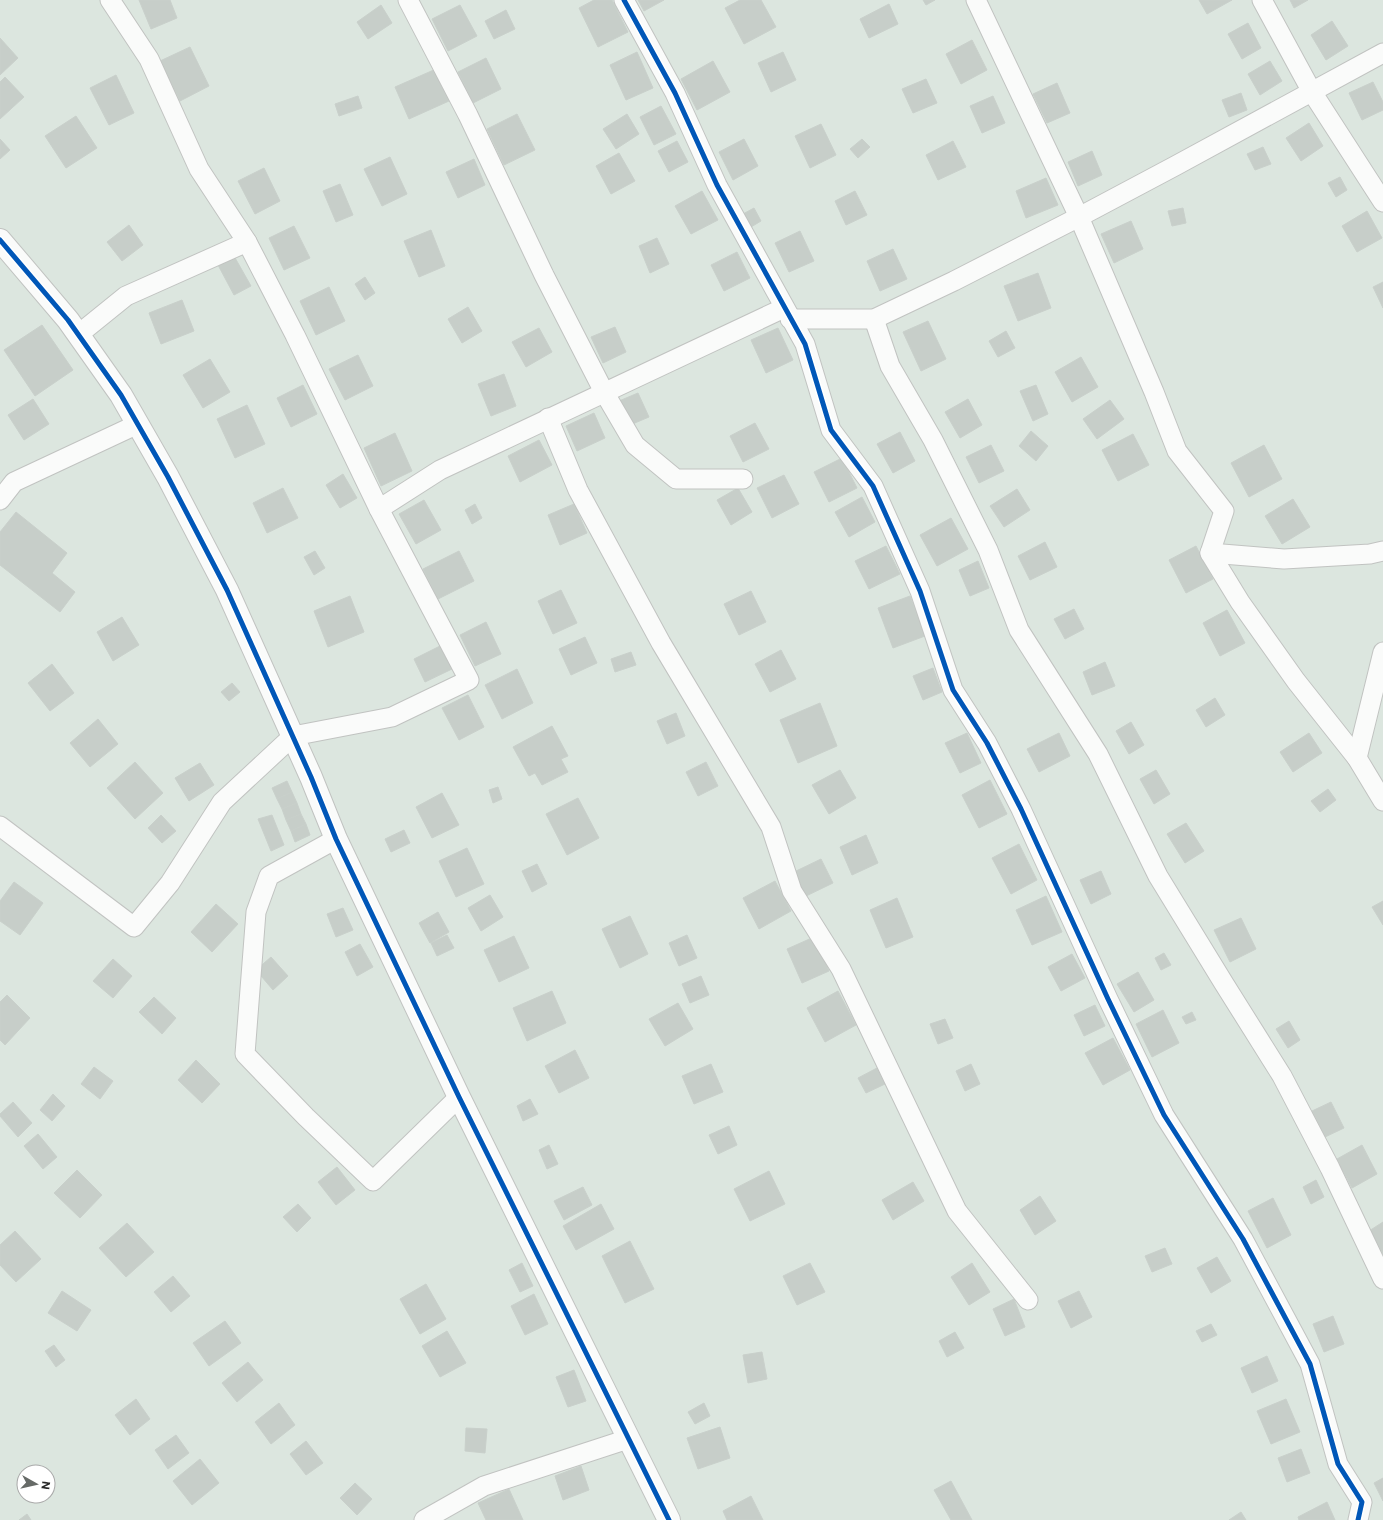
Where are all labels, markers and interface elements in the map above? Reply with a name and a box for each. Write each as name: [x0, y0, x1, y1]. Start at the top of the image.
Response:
north arrow: [16, 1464, 56, 1504]
text: N: [39, 1480, 53, 1490]

